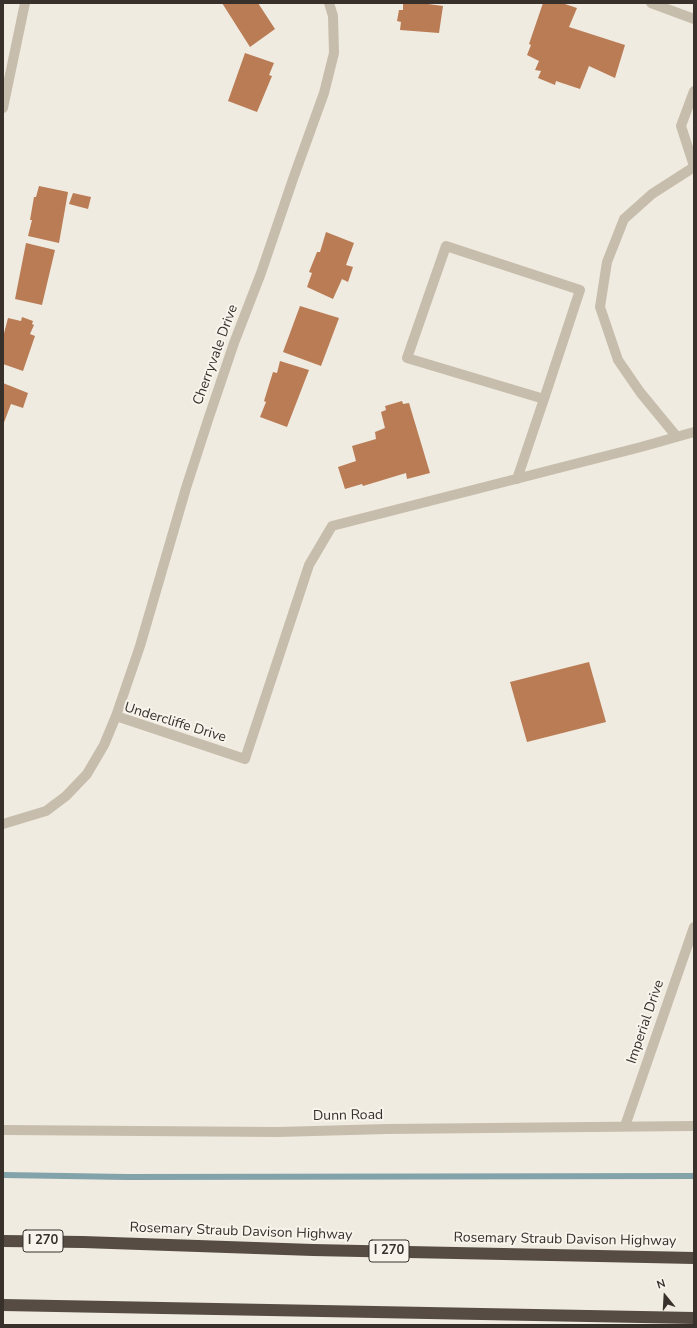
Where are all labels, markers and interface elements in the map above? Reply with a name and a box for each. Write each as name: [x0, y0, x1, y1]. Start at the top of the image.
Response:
street label: Cherryvale Drive: [190, 303, 242, 407]
street label: Undercliffe Drive: [122, 700, 228, 746]
street label: Imperial Drive: [624, 978, 668, 1066]
street label: Dunn Road: [313, 1107, 383, 1125]
street label: Rosemary Straub Davison Highway: [129, 1220, 353, 1244]
road number: I 270: [23, 1230, 63, 1252]
street label: Rosemary Straub Davison Highway: [454, 1230, 676, 1250]
road number: I 270: [369, 1240, 409, 1262]
north arrow: [645, 1276, 685, 1316]
text: N: [655, 1276, 667, 1293]

